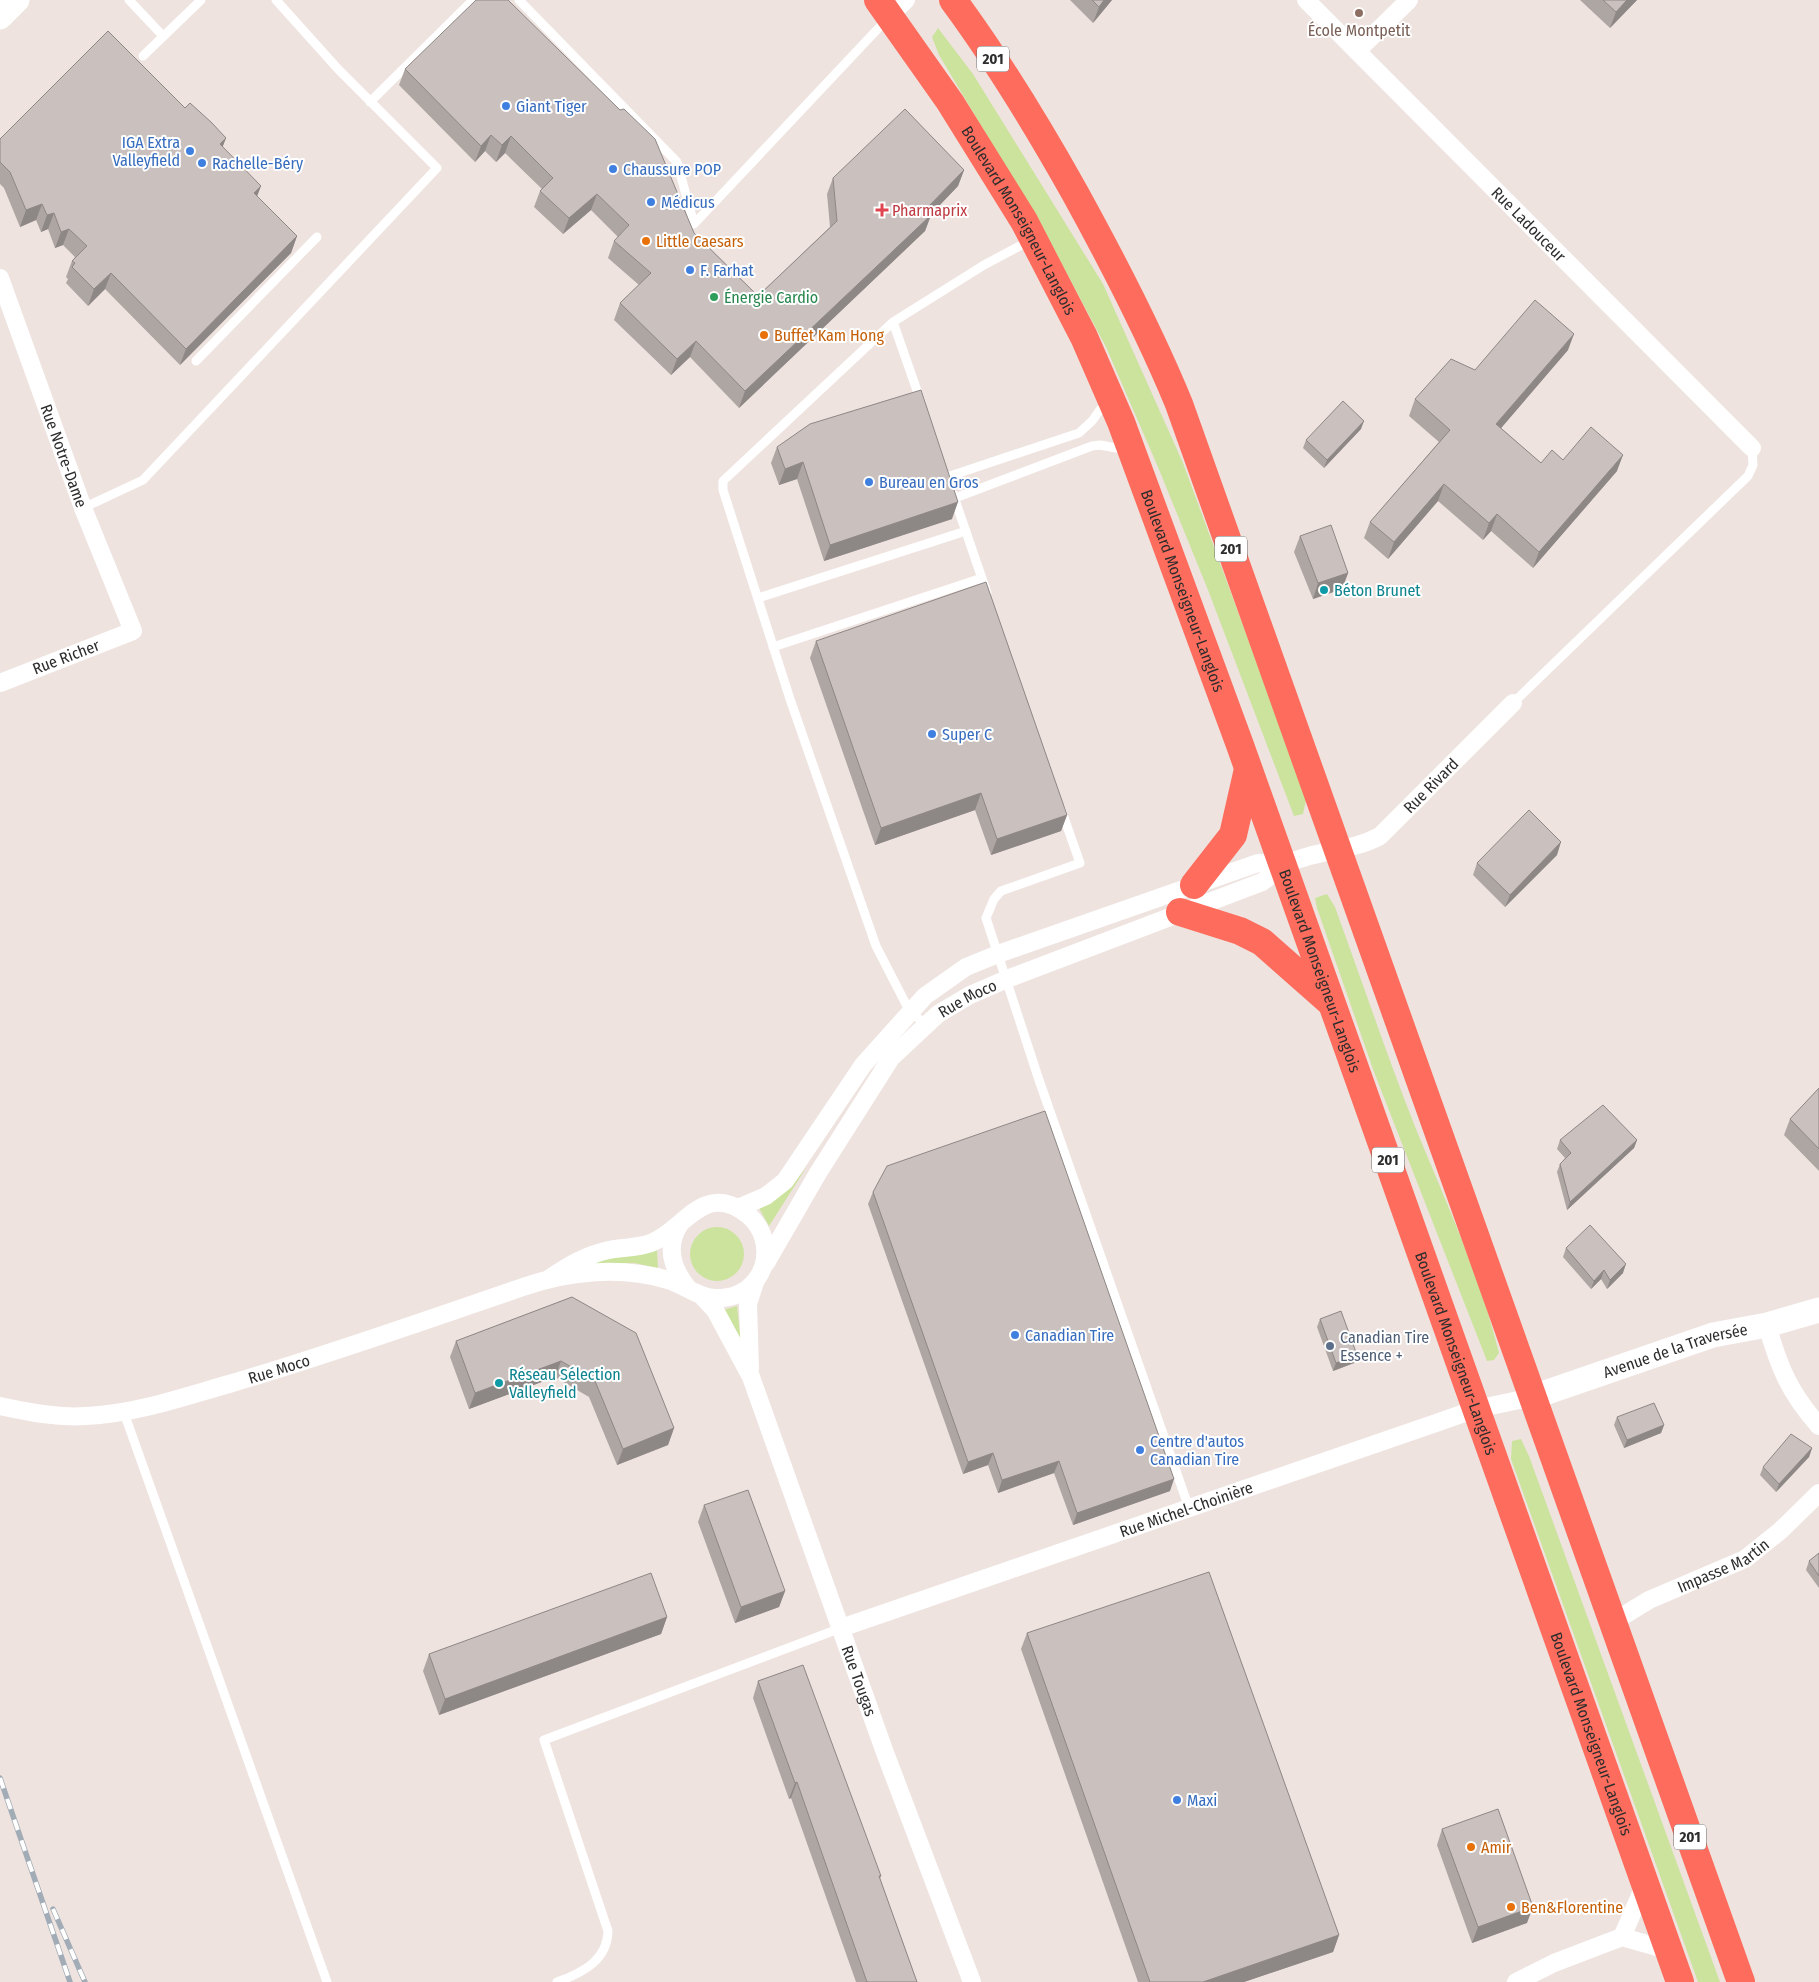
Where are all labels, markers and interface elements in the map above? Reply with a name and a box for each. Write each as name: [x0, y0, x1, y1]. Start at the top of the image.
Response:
marker: École Montpetit: [1353, 7, 1365, 19]
place label: École Montpetit: [1308, 21, 1411, 40]
road number: 201: [977, 46, 1009, 72]
place label: Giant Tiger: [516, 97, 587, 116]
marker: Giant Tiger: [500, 100, 512, 112]
street label: Boulevard Monseigneur-Langlois: [958, 122, 1080, 318]
place label: IGA Extra Valleyfield: [112, 133, 180, 170]
marker: IGA Extra Valleyfield: [184, 145, 196, 157]
place label: Rachelle-Béry: [212, 154, 304, 173]
marker: Rachelle-Béry: [196, 157, 208, 169]
place label: Chaussure POP: [623, 160, 721, 179]
marker: Chaussure POP: [607, 163, 619, 175]
street label: Rue Ladouceur: [1488, 183, 1570, 265]
place label: Médicus: [661, 193, 715, 212]
marker: Médicus: [645, 196, 657, 208]
place label: Pharmaprix: [892, 201, 967, 220]
marker: Pharmaprix: [876, 204, 888, 216]
place label: Little Caesars: [656, 232, 744, 251]
marker: Little Caesars: [640, 235, 652, 247]
place label: F. Farhat: [700, 261, 755, 280]
marker: F. Farhat: [684, 264, 696, 276]
place label: Énergie Cardio: [724, 288, 818, 307]
marker: Énergie Cardio: [708, 291, 720, 303]
place label: Buffet Kam Hong: [774, 326, 884, 345]
marker: Buffet Kam Hong: [758, 329, 770, 341]
street label: Rue Notre-Dame: [37, 402, 92, 510]
place label: Bureau en Gros: [879, 473, 979, 492]
marker: Bureau en Gros: [863, 476, 875, 488]
street label: Boulevard Monseigneur-Langlois: [1137, 487, 1229, 695]
road number: 201: [1215, 536, 1247, 562]
place label: Béton Brunet: [1334, 581, 1421, 600]
marker: Béton Brunet: [1318, 584, 1330, 596]
street label: Rue Richer: [30, 635, 103, 678]
place label: Super C: [942, 725, 992, 744]
marker: Super C: [926, 728, 938, 740]
street label: Rue Rivard: [1399, 754, 1462, 817]
street label: Boulevard Monseigneur-Langlois: [1275, 866, 1365, 1075]
street label: Rue Moco: [935, 975, 999, 1021]
road number: 201: [1372, 1148, 1404, 1172]
street label: Boulevard Monseigneur-Langlois: [1411, 1249, 1501, 1457]
street label: Avenue de la Traversée: [1601, 1319, 1749, 1382]
place label: Canadian Tire: [1025, 1326, 1114, 1345]
place label: Canadian Tire Essence +: [1340, 1328, 1429, 1365]
marker: Canadian Tire: [1009, 1329, 1021, 1341]
marker: Canadian Tire Essence +: [1324, 1340, 1336, 1352]
street label: Rue Moco: [246, 1350, 312, 1387]
place label: Réseau Sélection Valleyfield: [509, 1365, 621, 1402]
marker: Réseau Sélection Valleyfield: [493, 1377, 505, 1389]
place label: Centre d'autos Canadian Tire: [1150, 1432, 1244, 1469]
marker: Centre d'autos Canadian Tire: [1134, 1444, 1146, 1456]
street label: Rue Michel-Choinière: [1117, 1477, 1255, 1541]
street label: Impasse Martin: [1674, 1534, 1772, 1596]
street label: Boulevard Monseigneur-Langlois: [1547, 1630, 1637, 1838]
street label: Rue Tougas: [838, 1643, 881, 1719]
place label: Maxi: [1187, 1791, 1217, 1810]
marker: Maxi: [1171, 1794, 1183, 1806]
road number: 201: [1674, 1824, 1706, 1850]
place label: Amir: [1481, 1838, 1512, 1857]
marker: Amir: [1465, 1841, 1477, 1853]
place label: Ben&Florentine: [1521, 1898, 1623, 1917]
marker: Ben&Florentine: [1505, 1901, 1517, 1913]

